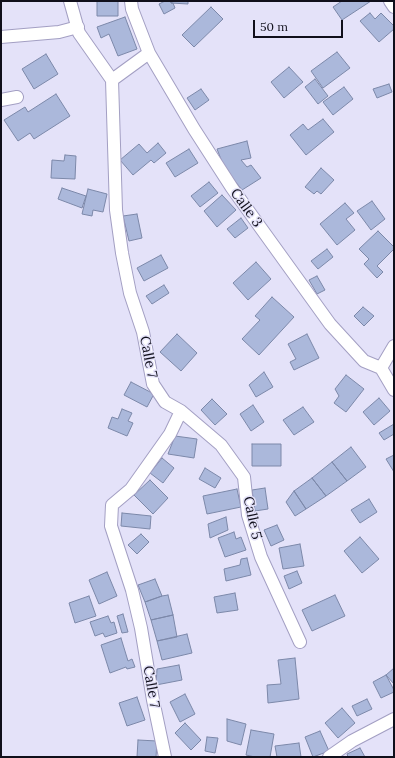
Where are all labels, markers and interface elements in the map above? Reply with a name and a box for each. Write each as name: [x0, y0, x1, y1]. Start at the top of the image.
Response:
scale bar: [255, 12, 345, 38]
text: 50 m: [260, 19, 288, 34]
street label: Calle 3: [226, 185, 266, 231]
street label: Calle 7: [136, 335, 160, 379]
street label: Calle 5: [239, 495, 265, 541]
street label: Calle 7: [139, 665, 163, 709]

